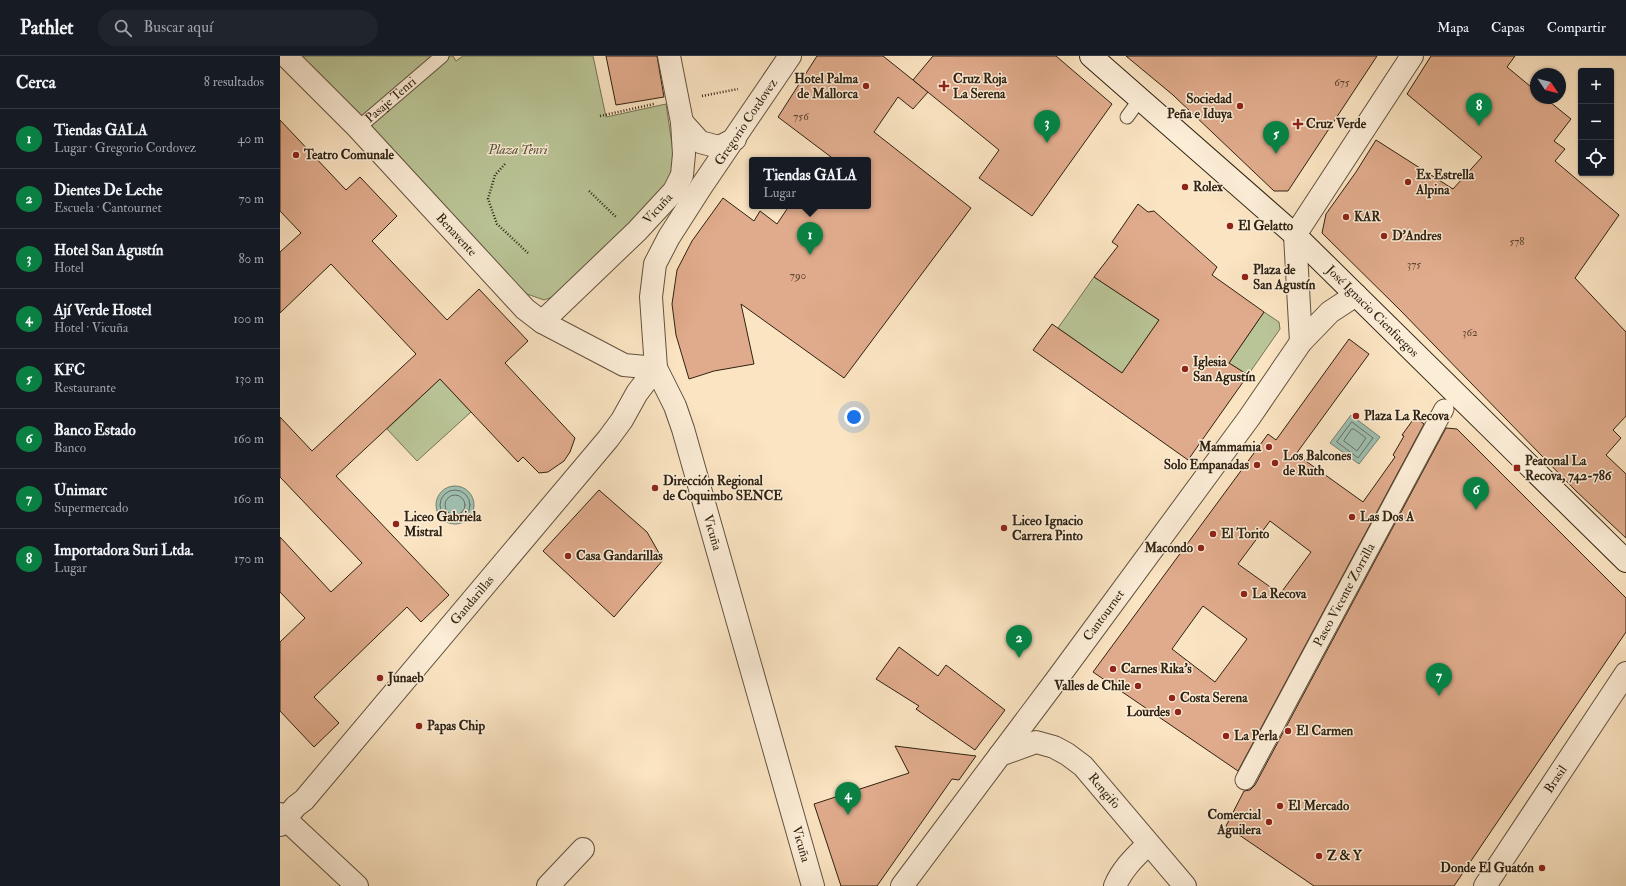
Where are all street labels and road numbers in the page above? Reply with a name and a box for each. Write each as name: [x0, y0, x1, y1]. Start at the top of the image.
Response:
street label: Pasaje Tenri: [362, 73, 420, 126]
street label: Gregorio Cordovez: [711, 75, 781, 168]
street label: Vicuña: [639, 189, 676, 228]
street label: Benavente: [433, 210, 481, 260]
street label: José Ignacio Cienfuegos: [1322, 261, 1422, 361]
street label: Vicuña: [700, 513, 725, 553]
street label: Paseo Vicente Zorrilla: [1310, 540, 1379, 649]
street label: Gandarillas: [447, 572, 498, 628]
street label: Cantournet: [1080, 587, 1128, 644]
street label: Brasil: [1541, 762, 1571, 796]
street label: Rengifo: [1085, 770, 1124, 812]
street label: Vicuña: [788, 824, 814, 865]

